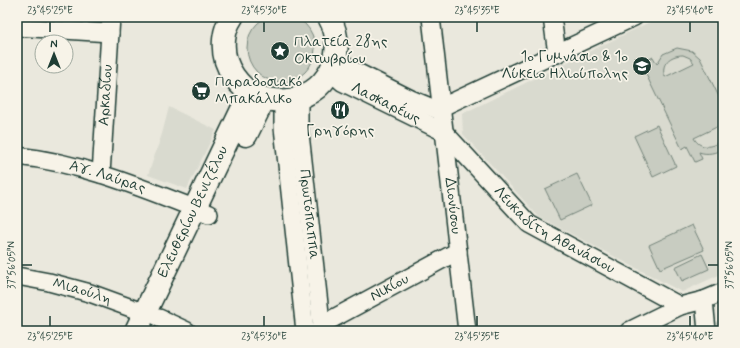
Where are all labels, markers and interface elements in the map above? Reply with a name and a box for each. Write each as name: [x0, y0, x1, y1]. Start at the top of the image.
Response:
text: 23°45'25"E: [27, 4, 73, 18]
text: 23°45'30"E: [241, 4, 287, 18]
text: 23°45'35"E: [454, 4, 500, 18]
text: 23°45'40"E: [667, 4, 714, 18]
place label: Πλατεία 28ης Οκτωβρίου: [294, 32, 388, 69]
north arrow: [34, 34, 74, 74]
text: N: [50, 38, 58, 52]
place icon: Πλατεία 28ης Οκτωβρίου: [269, 40, 291, 62]
place label: 1ο Γυμνάσιο & 1ο Λύκειο Ηλιούπολης: [501, 47, 628, 84]
school or university icon: 1ο Γυμνάσιο & 1ο Λύκειο Ηλιούπολης: [631, 55, 653, 77]
street label: Αρκαδίου: [94, 64, 118, 127]
place label: Παραδοσιακό Μπακάλικο: [215, 72, 303, 109]
street label: Λασκαρέως: [348, 78, 424, 129]
supermarket icon: Παραδοσιακό Μπακάλικο: [190, 80, 212, 102]
restaurant icon: Γρηγόρης: [329, 99, 351, 121]
place label: Γρηγόρης: [306, 121, 375, 141]
street label: Ελευθερίου Βενιζέλου: [153, 142, 233, 281]
street label: Αγ. Λαύρας: [67, 156, 149, 199]
street label: Πρωτόπαππα: [294, 168, 324, 261]
street label: Διονύσου: [439, 176, 466, 235]
street label: Λευκαδίτη Αθανάσιου: [489, 182, 618, 279]
text: 37°56'05"N: [5, 241, 19, 289]
text: 37°56'05"N: [723, 241, 737, 289]
street label: Νικίου: [367, 269, 413, 307]
street label: Μιαούλη: [50, 273, 115, 310]
text: 23°45'25"E: [27, 330, 73, 344]
text: 23°45'30"E: [241, 330, 287, 344]
text: 23°45'35"E: [454, 330, 500, 344]
text: 23°45'40"E: [667, 330, 714, 344]

